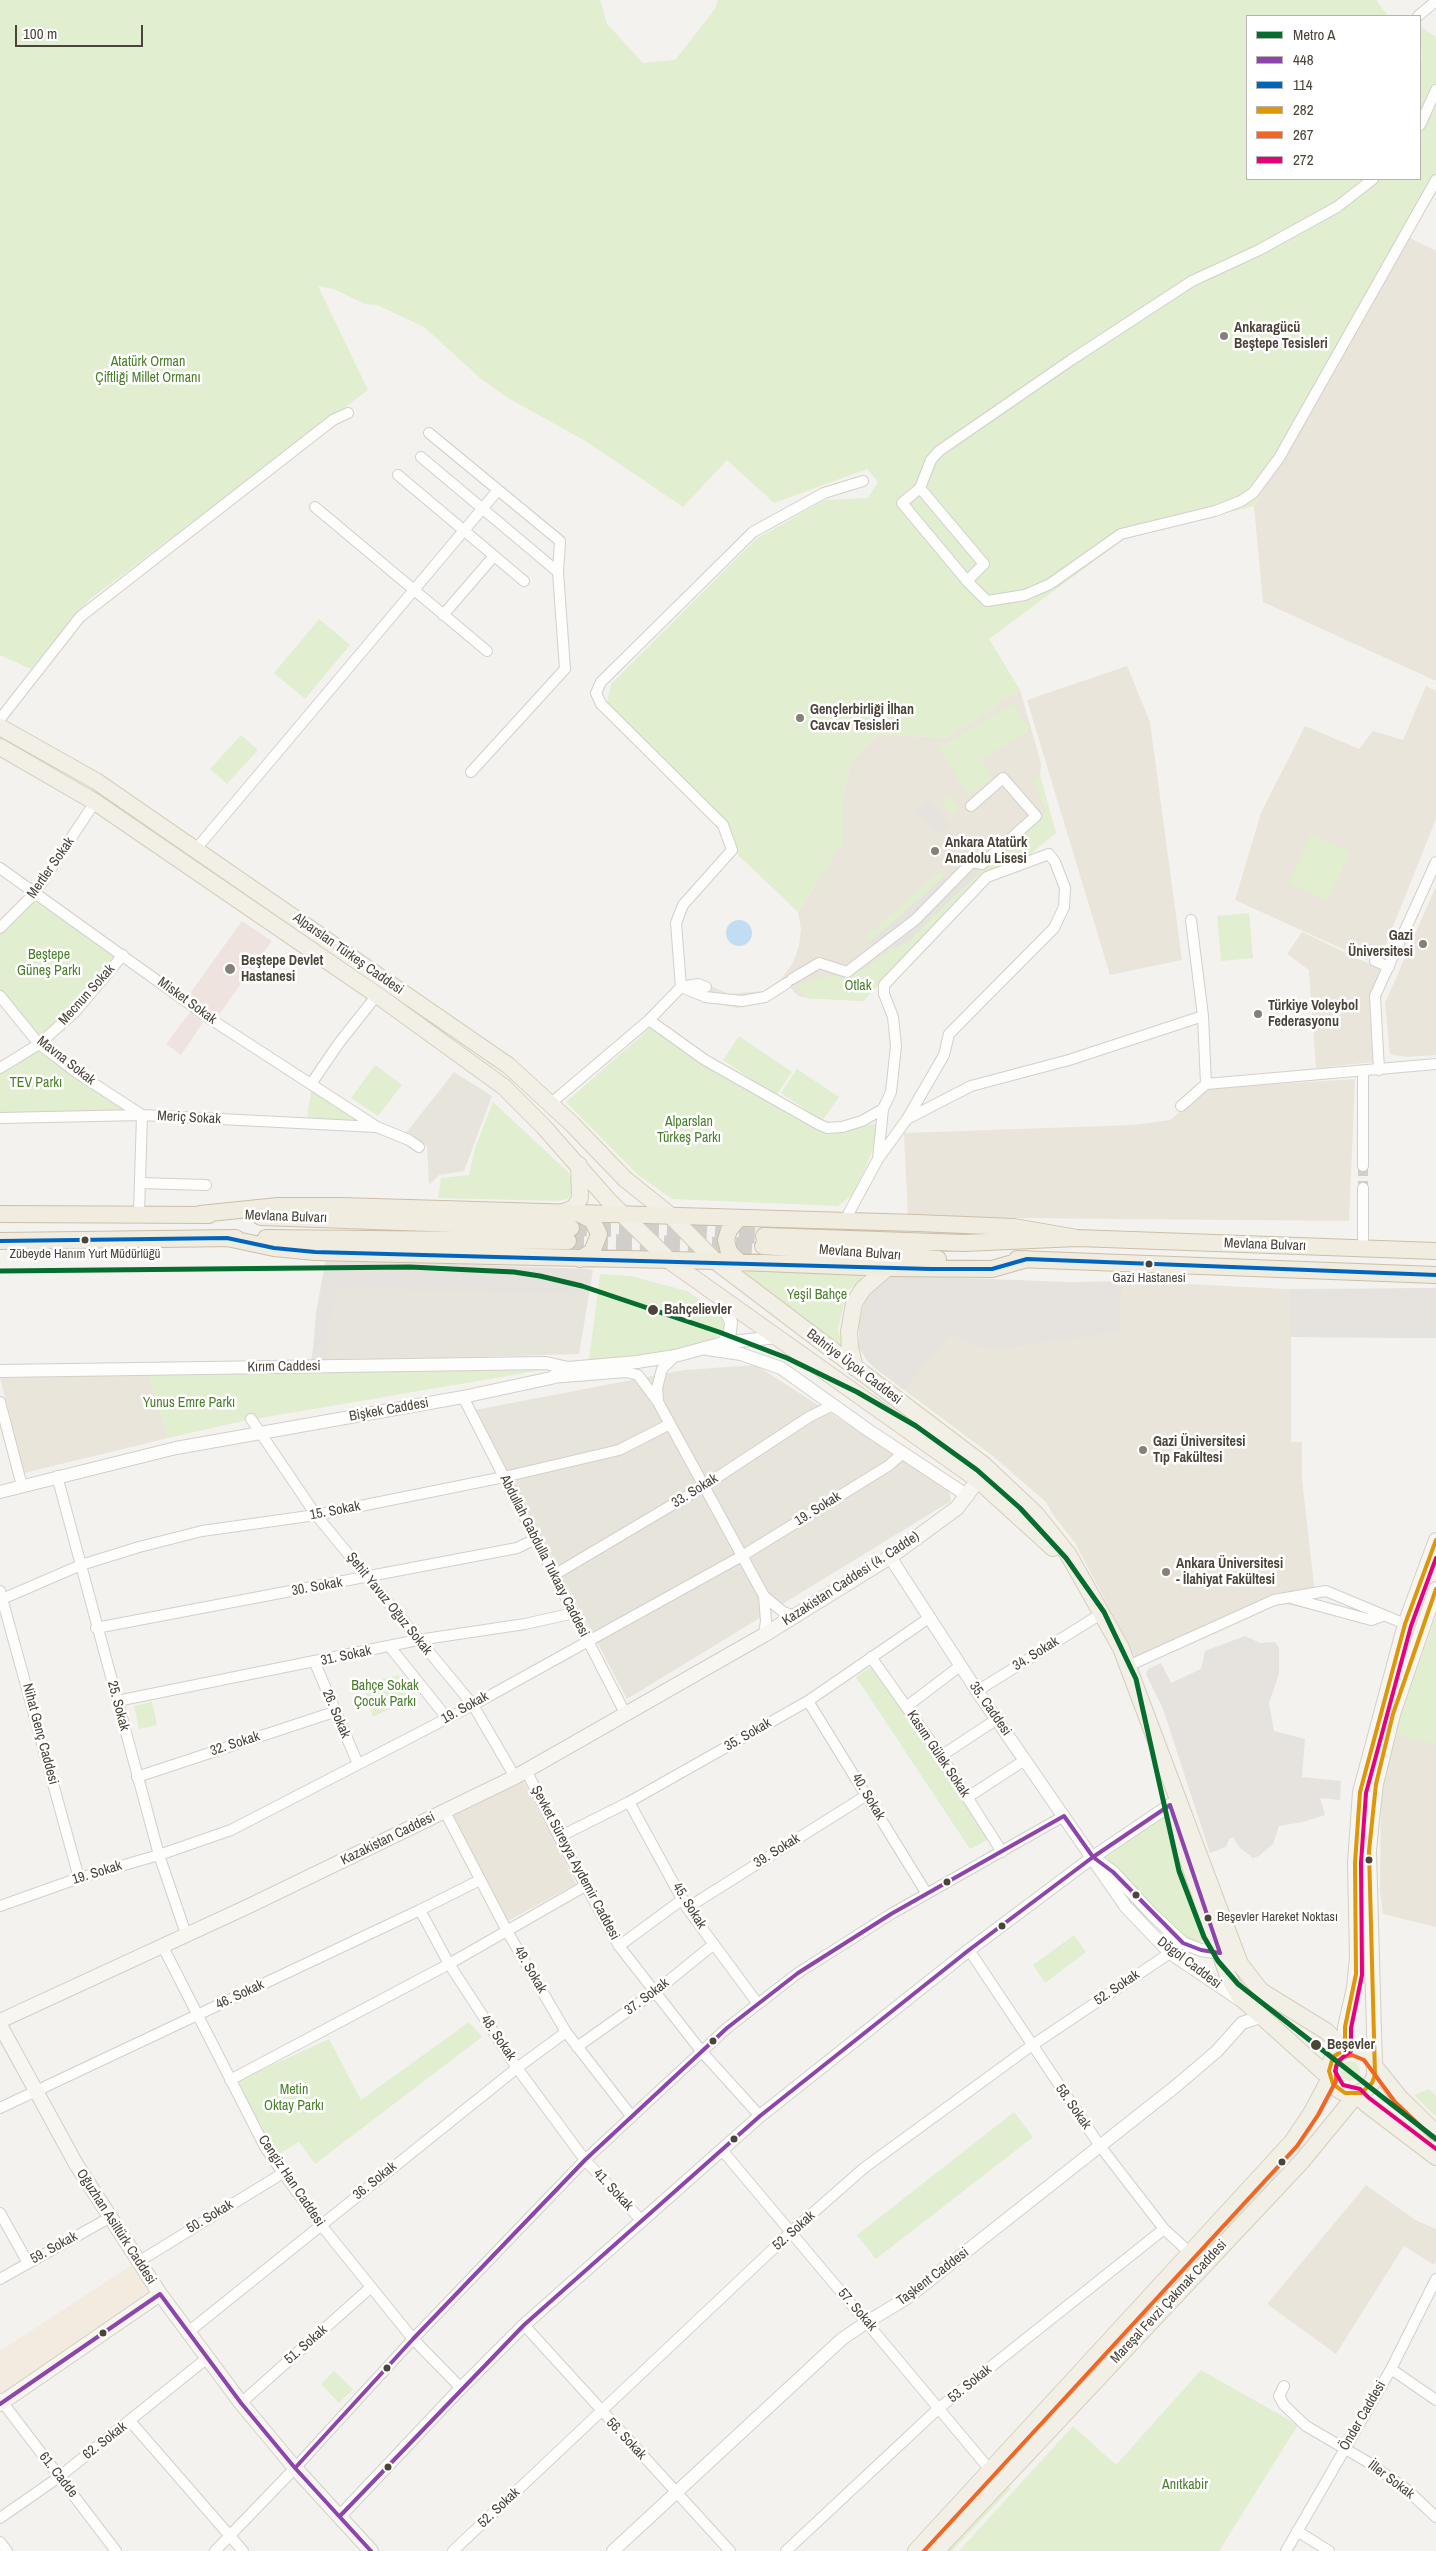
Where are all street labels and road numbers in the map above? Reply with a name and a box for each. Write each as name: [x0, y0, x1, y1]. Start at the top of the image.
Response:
street label: Mertler Sokak: [24, 834, 78, 902]
street label: Alparslan Türkeş Caddesi: [289, 910, 407, 998]
street label: Mecnun Sokak: [55, 961, 119, 1029]
street label: Misket Sokak: [154, 974, 220, 1028]
street label: Mavna Sokak: [33, 1033, 99, 1089]
street label: Meriç Sokak: [157, 1108, 221, 1128]
street label: Mevlana Bulvarı: [245, 1207, 327, 1227]
street label: Mevlana Bulvarı: [1224, 1235, 1306, 1255]
street label: Mevlana Bulvarı: [818, 1242, 902, 1264]
street label: Bahriye Üçok Caddesi: [803, 1326, 905, 1408]
street label: Kırım Caddesi: [247, 1358, 321, 1376]
street label: Bişkek Caddesi: [348, 1395, 430, 1425]
street label: 33. Sokak: [669, 1470, 721, 1512]
street label: Abdullah Gabdulla Tukaay Caddesi: [496, 1472, 592, 1640]
street label: 19. Sokak: [792, 1488, 844, 1530]
street label: 15. Sokak: [308, 1498, 362, 1524]
street label: Kazakistan Caddesi (4. Cadde): [779, 1528, 923, 1630]
street label: Şehit Yavuz Oğuz Sokak: [343, 1549, 435, 1659]
street label: 30. Sokak: [290, 1574, 344, 1600]
street label: 34. Sokak: [1010, 1633, 1062, 1675]
street label: 31. Sokak: [319, 1642, 373, 1670]
street label: 25. Sokak: [103, 1679, 133, 1733]
street label: 35. Caddesi: [965, 1679, 1015, 1739]
street label: Nihat Genç Caddesi: [18, 1682, 62, 1786]
street label: 26. Sokak: [318, 1687, 354, 1741]
street label: 19. Sokak: [439, 1688, 491, 1728]
street label: Kasım Gülek Sokak: [903, 1708, 973, 1800]
street label: 35. Sokak: [722, 1715, 774, 1755]
street label: 32. Sokak: [208, 1728, 262, 1760]
street label: 40. Sokak: [848, 1771, 888, 1823]
street label: Şevket Süreyya Aydemir Caddesi: [527, 1783, 623, 1943]
street label: Kazakistan Caddesi: [338, 1809, 438, 1869]
street label: 39. Sokak: [751, 1830, 803, 1872]
street label: 19. Sokak: [70, 1858, 124, 1888]
street label: 45. Sokak: [668, 1880, 710, 1932]
street label: Dögol Caddesi: [1154, 1933, 1224, 1993]
street label: 49. Sokak: [510, 1944, 550, 1996]
street label: 52. Sokak: [1091, 1967, 1143, 2009]
street label: 37. Sokak: [622, 1975, 672, 2019]
street label: 46. Sokak: [213, 1977, 267, 2013]
street label: 48. Sokak: [477, 2012, 519, 2064]
street label: 58. Sokak: [1051, 2081, 1095, 2133]
street label: Cengiz Han Caddesi: [254, 2132, 328, 2230]
street label: 36. Sokak: [350, 2158, 400, 2204]
street label: Oğuzhan Asiltürk Caddesi: [72, 2166, 160, 2288]
street label: 41. Sokak: [589, 2166, 637, 2214]
street label: 50. Sokak: [184, 2197, 236, 2237]
street label: 52. Sokak: [769, 2208, 819, 2254]
street label: 59. Sokak: [28, 2228, 80, 2268]
street label: Mareşal Fevzi Çakmak Caddesi: [1107, 2237, 1231, 2367]
street label: Taşkent Caddesi: [894, 2244, 972, 2310]
street label: 57. Sokak: [834, 2285, 880, 2335]
street label: 51. Sokak: [281, 2322, 331, 2368]
street label: 53. Sokak: [945, 2361, 995, 2407]
street label: Önder Caddesi: [1336, 2378, 1390, 2454]
street label: 56. Sokak: [602, 2415, 650, 2463]
street label: 62. Sokak: [80, 2419, 130, 2463]
street label: 61. Cadde: [35, 2449, 81, 2501]
street label: İller Sokak: [1365, 2457, 1417, 2503]
street label: 52. Sokak: [475, 2484, 523, 2532]

